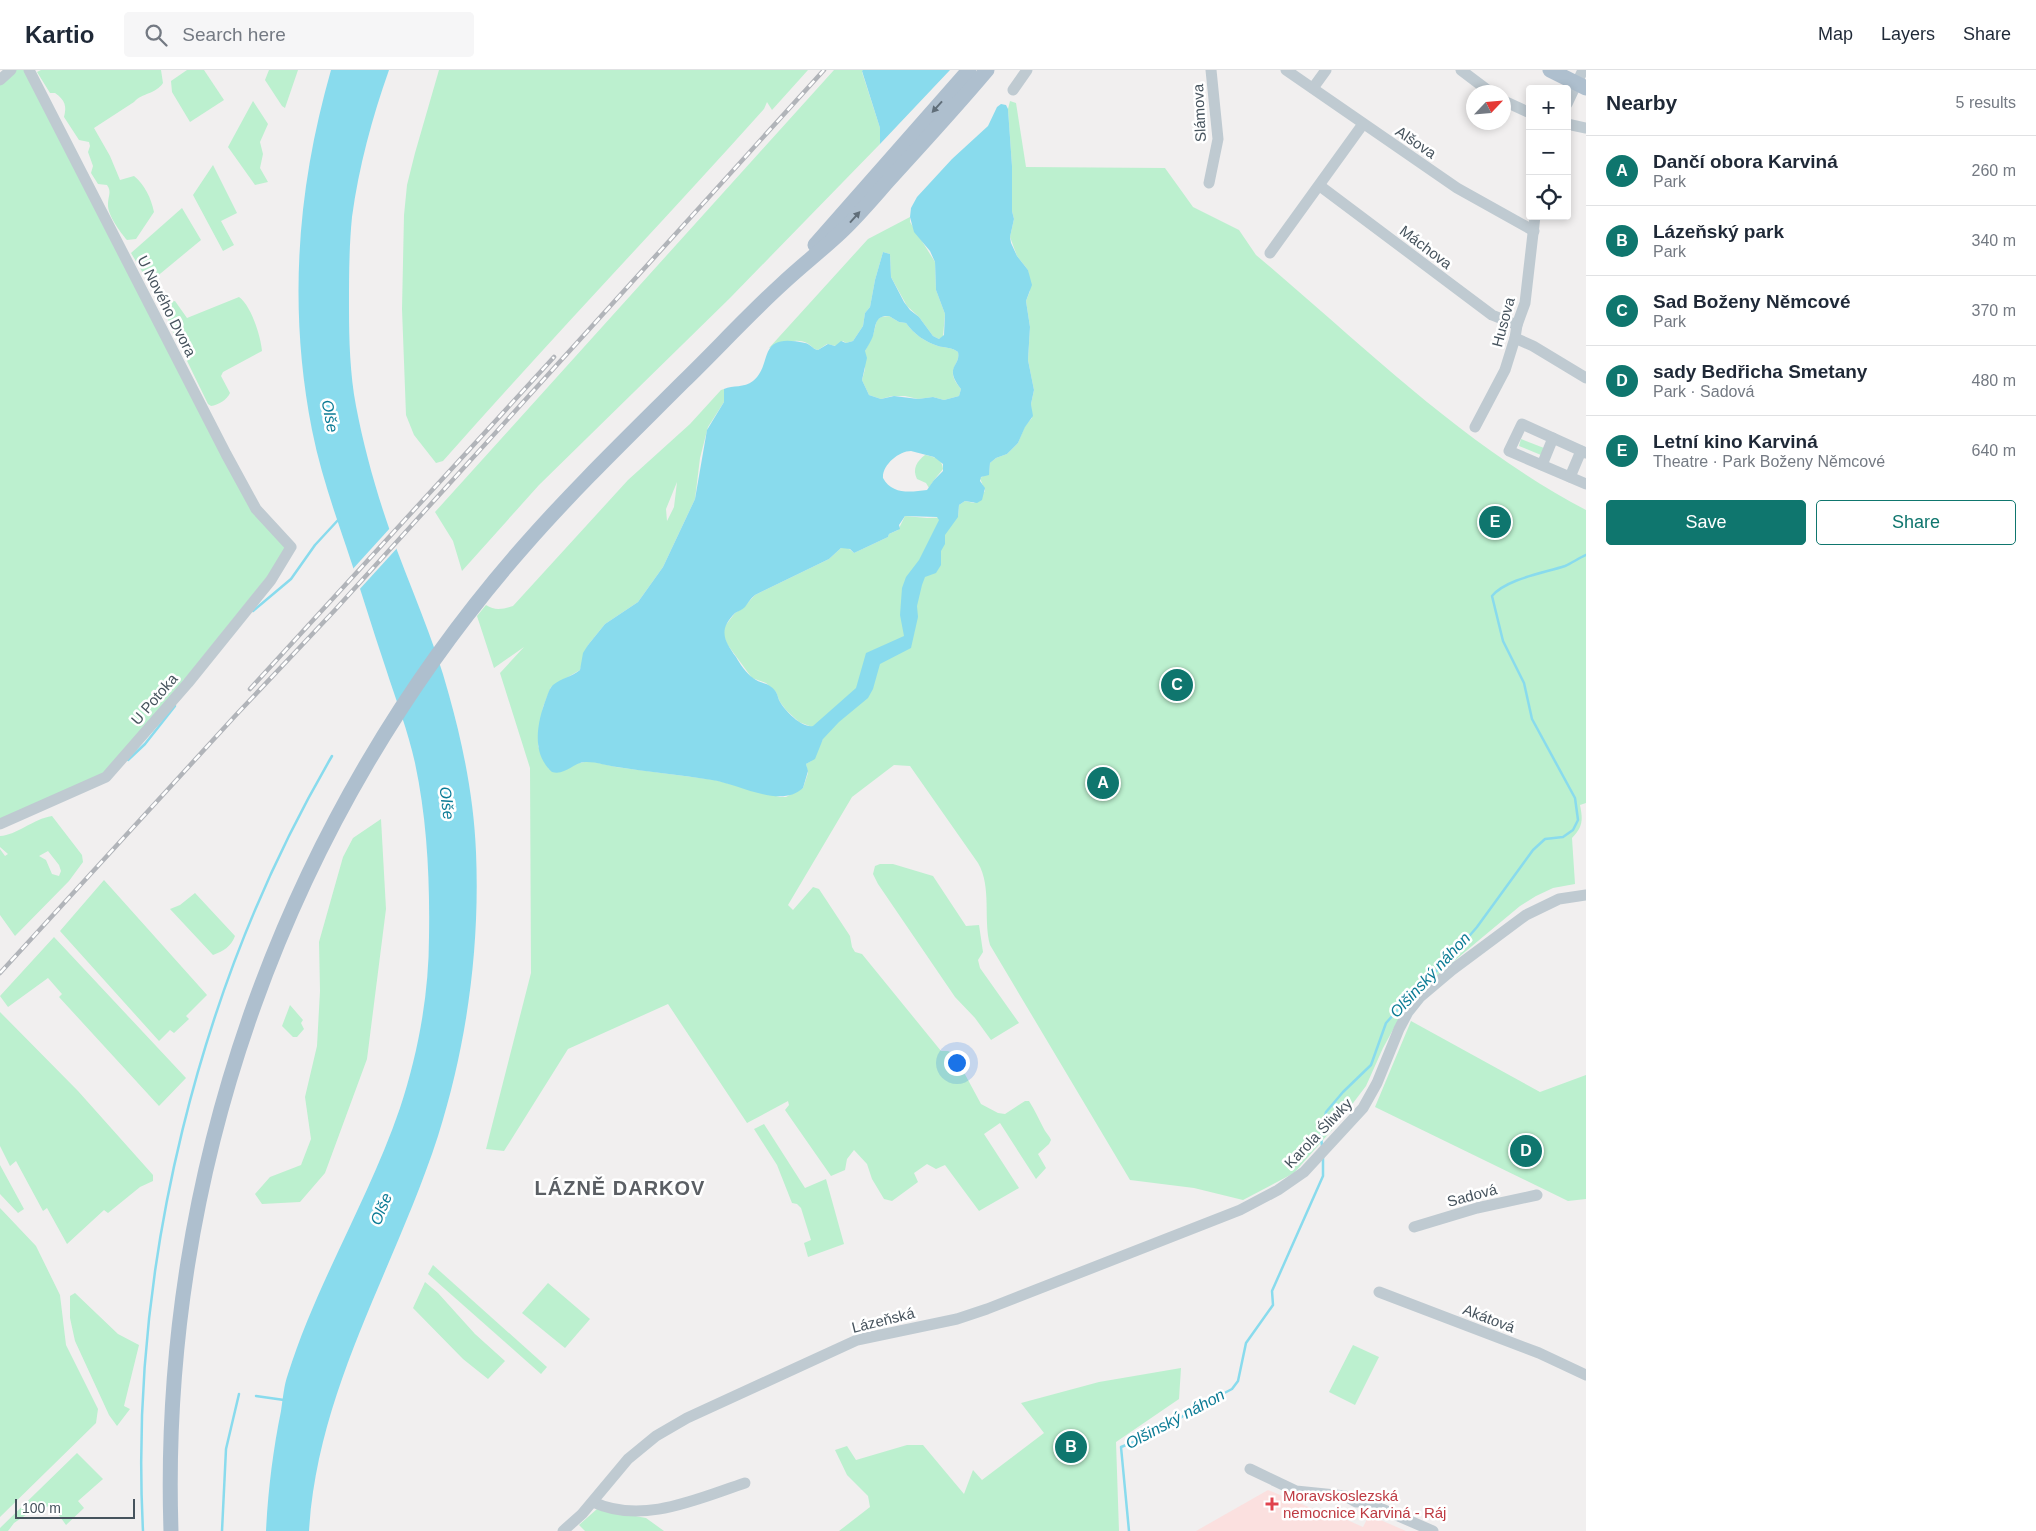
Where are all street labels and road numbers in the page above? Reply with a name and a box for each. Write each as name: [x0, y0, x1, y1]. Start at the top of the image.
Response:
street label: Slámova: [1189, 83, 1209, 143]
street label: Alšova: [1393, 122, 1440, 162]
street label: Máchova: [1397, 222, 1456, 272]
street label: U Nového Dvora: [134, 253, 200, 360]
street label: Husova: [1488, 295, 1518, 349]
street label: U Potoka: [127, 670, 181, 728]
street label: Karola Śliwky: [1281, 1094, 1356, 1171]
street label: Sadová: [1445, 1180, 1499, 1210]
street label: Akátová: [1461, 1300, 1518, 1336]
street label: Lázeňská: [850, 1304, 917, 1336]

